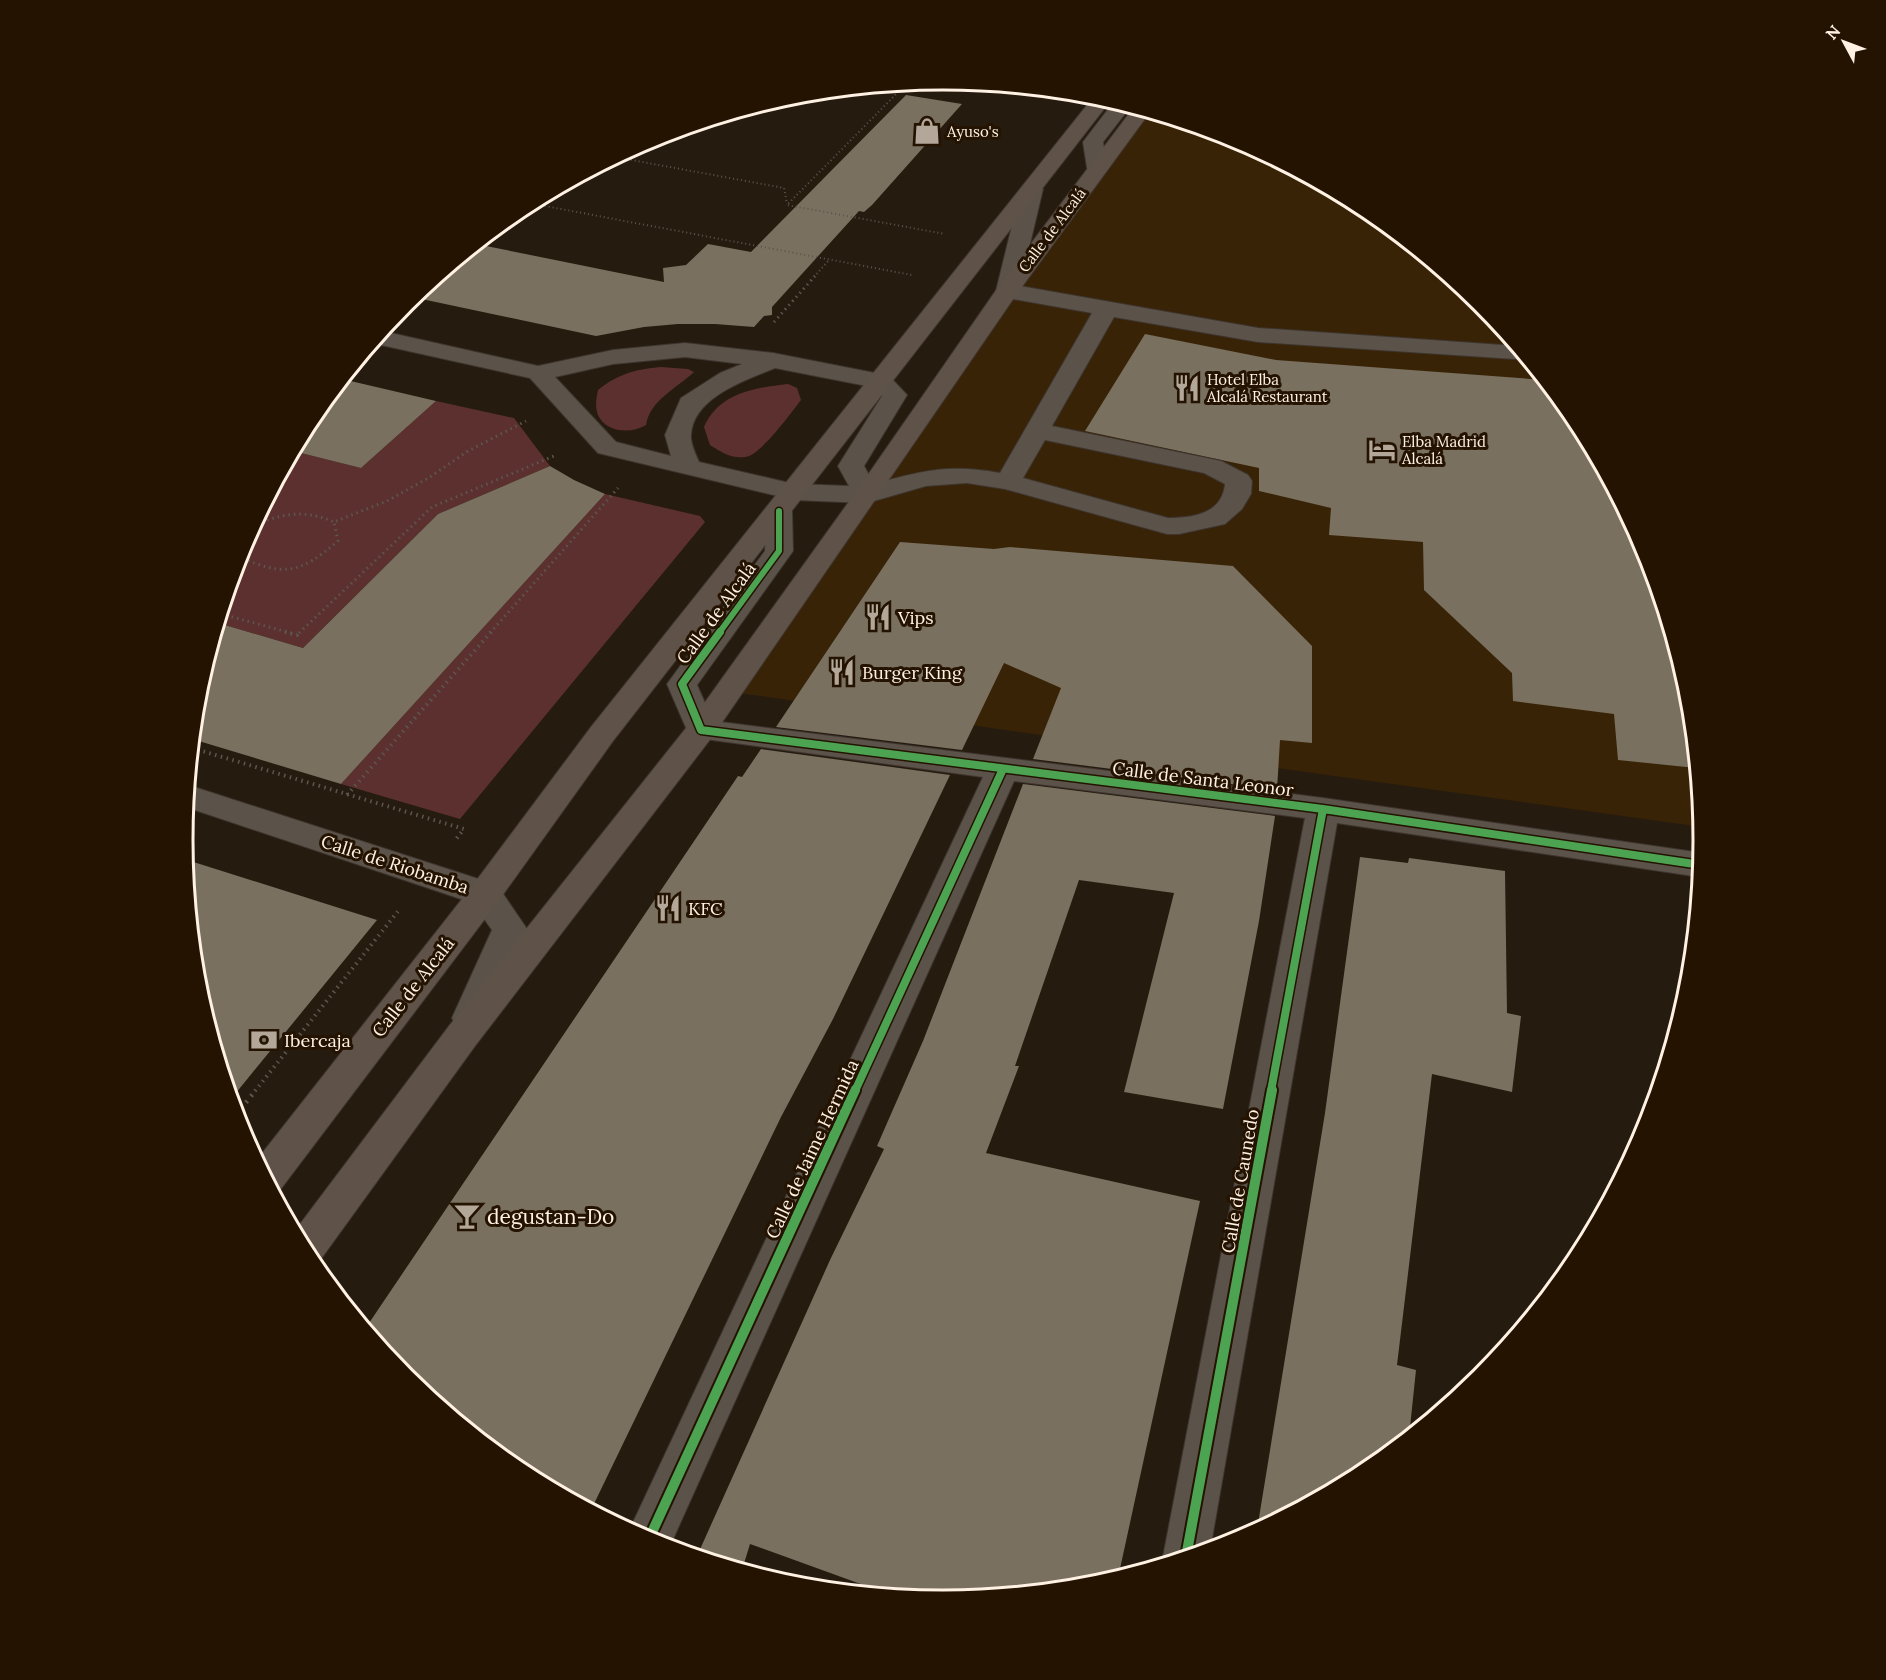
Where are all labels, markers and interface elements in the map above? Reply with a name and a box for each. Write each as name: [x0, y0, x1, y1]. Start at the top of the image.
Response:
north arrow: [1814, 12, 1874, 72]
text: N: [1821, 21, 1844, 43]
shop icon: Ayuso's: [912, 116, 942, 146]
place label: Ayuso's: [946, 122, 999, 141]
street label: Calle de Alcalá: [1014, 184, 1090, 276]
place label: Hotel Elba Alcalá Restaurant: [1206, 370, 1328, 406]
restaurant icon: Hotel Elba Alcalá Restaurant: [1172, 373, 1202, 403]
place label: Elba Madrid Alcalá: [1401, 432, 1486, 468]
hotel icon: Elba Madrid Alcalá: [1367, 435, 1397, 465]
street label: Calle de Alcalá: [671, 557, 761, 669]
restaurant icon: Vips: [863, 602, 893, 632]
place label: Vips: [897, 606, 934, 629]
restaurant icon: Burger King: [827, 657, 857, 687]
place label: Burger King: [862, 661, 963, 684]
street label: Calle de Santa Leonor: [1111, 756, 1295, 802]
street label: Calle de Riobamba: [318, 829, 472, 899]
restaurant icon: KFC: [653, 893, 683, 923]
place label: KFC: [688, 897, 723, 920]
street label: Calle de Alcalá: [367, 932, 459, 1042]
bank icon: Ibercaja: [249, 1025, 279, 1055]
place label: Ibercaja: [284, 1029, 351, 1052]
street label: Calle de Jaime Hermida: [760, 1056, 864, 1242]
street label: Calle de Caunedo: [1216, 1107, 1264, 1255]
bar icon: degustan-Do: [452, 1201, 482, 1231]
place label: degustan-Do: [487, 1203, 614, 1230]

